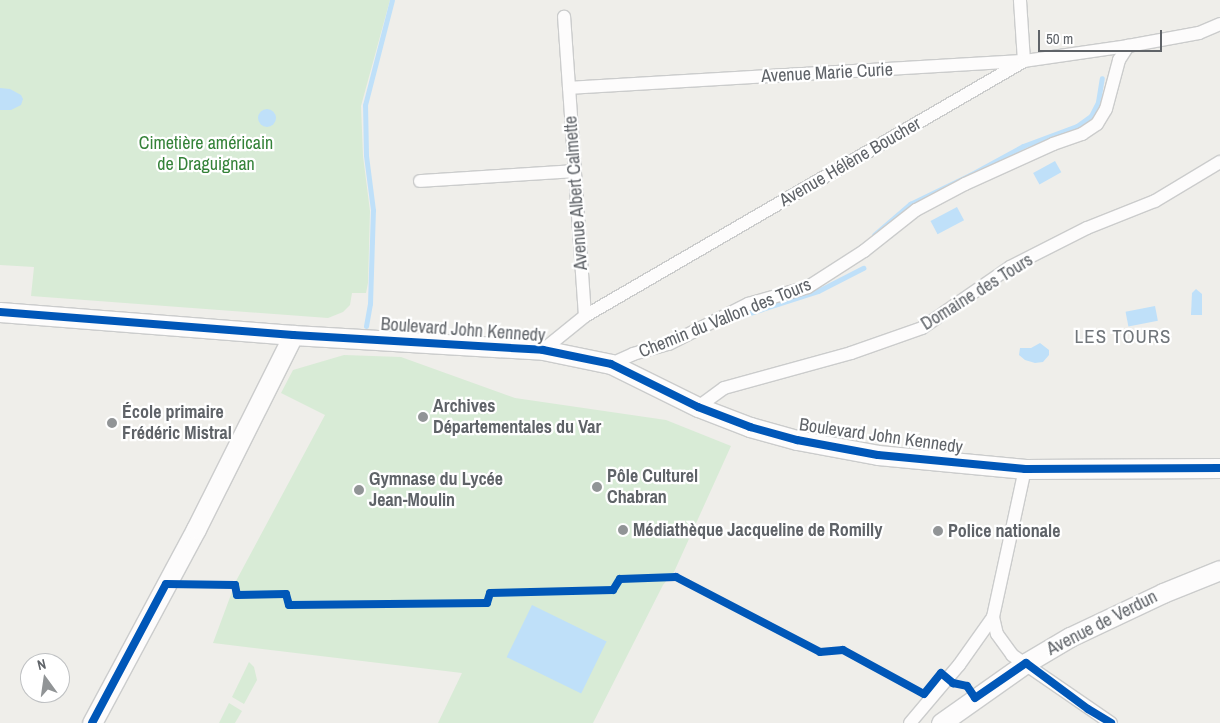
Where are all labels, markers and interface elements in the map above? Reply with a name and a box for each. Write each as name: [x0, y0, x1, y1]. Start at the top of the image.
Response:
scale bar: [1040, 20, 1164, 52]
text: 50 m: [1046, 28, 1073, 49]
street label: Avenue Marie Curie: [761, 59, 893, 87]
street label: Avenue Hélène Boucher: [775, 113, 925, 211]
street label: Avenue Albert Calmette: [560, 115, 592, 271]
park label: Cimetière américain de Draguignan: [139, 133, 273, 176]
street label: Domaine des Tours: [917, 249, 1037, 335]
street label: Chemin du Vallon des Tours: [635, 273, 815, 363]
street label: Boulevard John Kennedy: [380, 313, 546, 347]
district label: LES TOURS: [1073, 326, 1173, 348]
place label: Archives Départementales du Var: [433, 396, 601, 438]
place label: École primaire Frédéric Mistral: [122, 402, 232, 444]
marker: Archives Départementales du Var: [417, 411, 429, 423]
street label: Boulevard John Kennedy: [798, 414, 964, 458]
marker: École primaire Frédéric Mistral: [106, 417, 118, 429]
place label: Pôle Culturel Chabran: [607, 466, 698, 508]
place label: Gymnase du Lycée Jean-Moulin: [369, 469, 503, 512]
marker: Pôle Culturel Chabran: [591, 481, 603, 493]
marker: Gymnase du Lycée Jean-Moulin: [353, 484, 365, 496]
place label: Médiathèque Jacqueline de Romilly: [633, 519, 882, 541]
place label: Police nationale: [948, 520, 1060, 542]
marker: Médiathèque Jacqueline de Romilly: [617, 524, 629, 536]
marker: Police nationale: [932, 525, 944, 537]
street label: Avenue de Verdun: [1043, 586, 1161, 660]
north arrow: [20, 653, 70, 703]
text: N: [35, 655, 48, 674]

